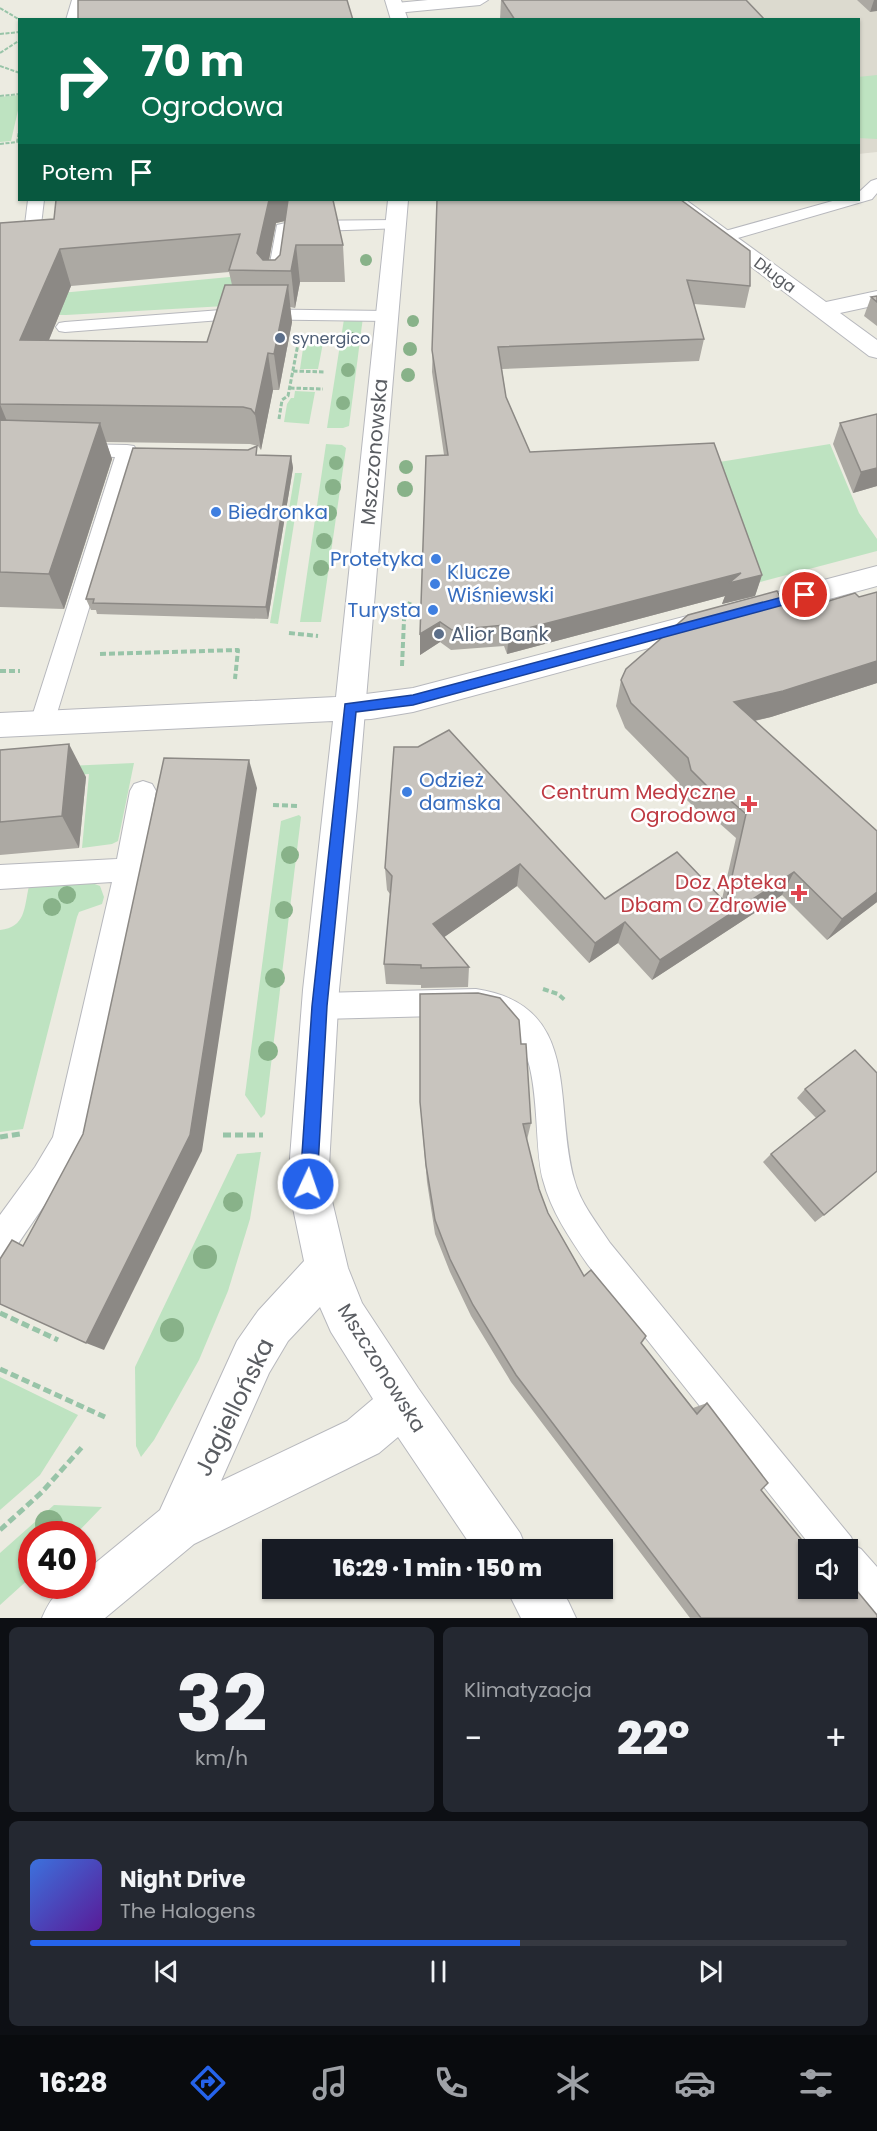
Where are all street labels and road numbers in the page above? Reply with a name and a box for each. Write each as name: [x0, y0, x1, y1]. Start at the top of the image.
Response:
street label: Długa: [749, 252, 801, 298]
street label: Mszczonowska: [354, 378, 394, 526]
street label: Mszczonowska: [331, 1298, 433, 1438]
street label: Jagiellońska: [186, 1333, 282, 1481]

